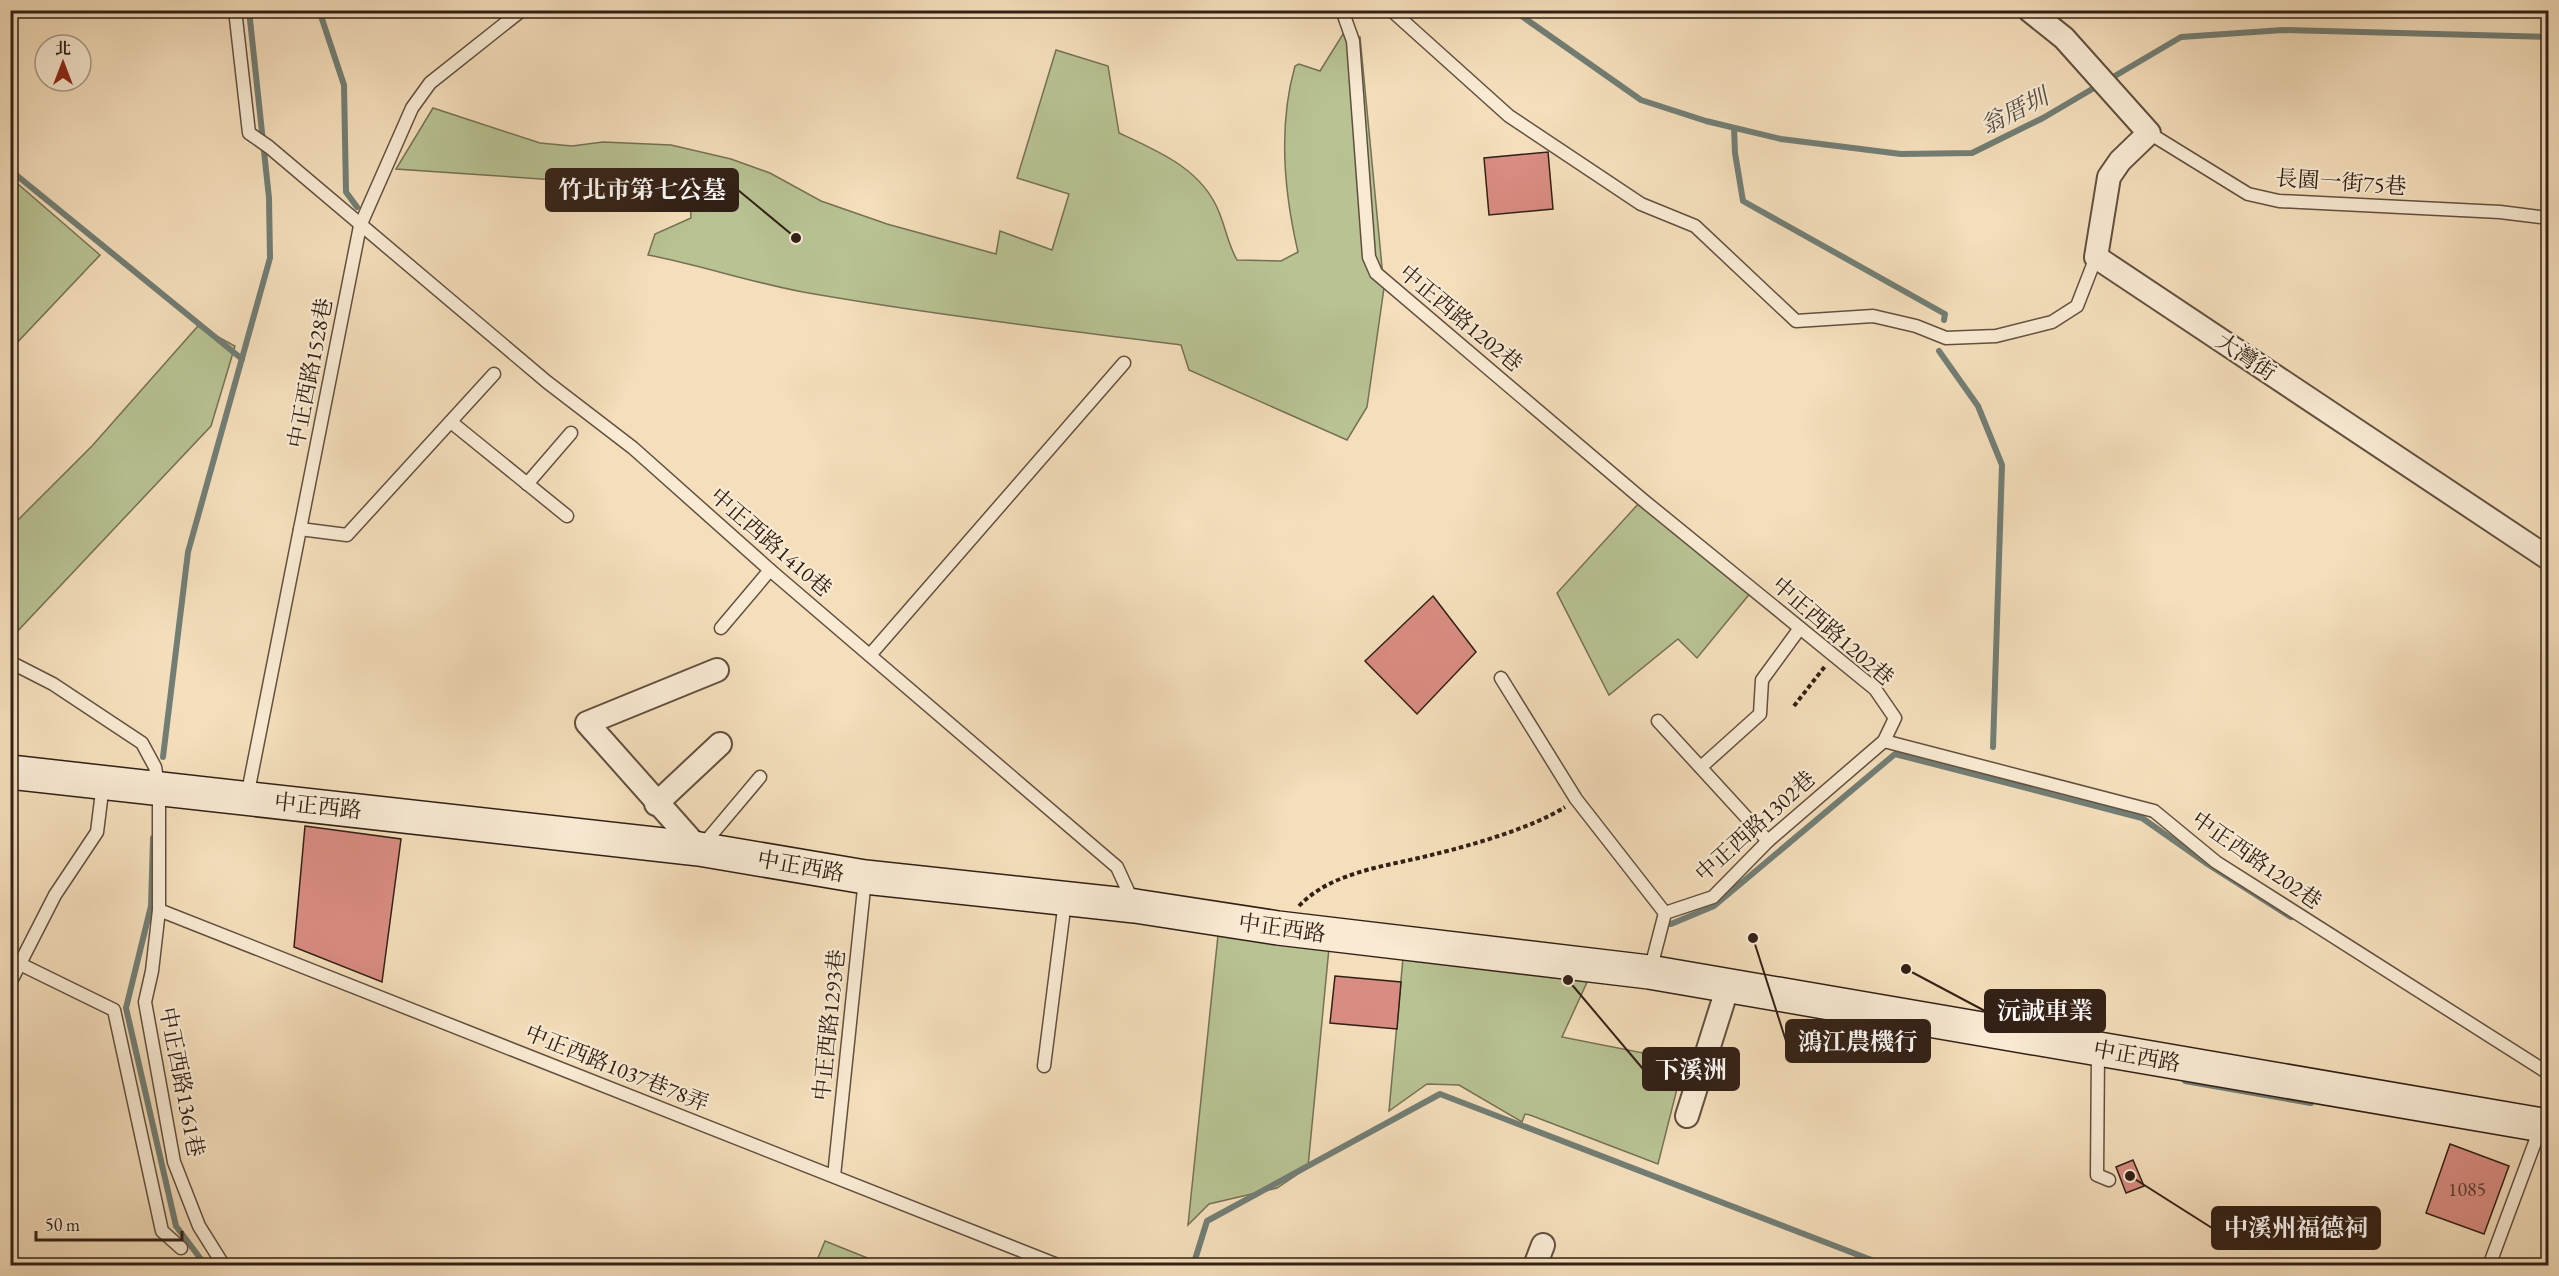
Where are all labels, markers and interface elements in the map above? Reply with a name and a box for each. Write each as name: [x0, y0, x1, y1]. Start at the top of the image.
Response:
north arrow: [33, 33, 93, 93]
text: 北: [55, 38, 71, 59]
water label: 翁厝圳: [1975, 79, 2057, 141]
street label: 長園一街75巷: [2275, 163, 2407, 201]
callout: 竹北市第七公墓: [546, 169, 738, 211]
text: 竹北市第七公墓: [558, 174, 726, 205]
street label: 中正西路1202巷: [1393, 258, 1529, 378]
street label: 中正西路1528巷: [281, 296, 339, 450]
street label: 大灣街: [2211, 327, 2281, 387]
street label: 中正西路1410巷: [704, 481, 838, 603]
street label: 中正西路1202巷: [1766, 570, 1900, 692]
street label: 中正西路1302巷: [1689, 764, 1821, 888]
street label: 中正西路: [273, 787, 363, 825]
street label: 中正西路1202巷: [2186, 804, 2328, 916]
street label: 中正西路: [755, 844, 847, 888]
street label: 中正西路: [1236, 908, 1328, 948]
street label: 中正西路1293巷: [807, 948, 851, 1102]
callout: 沅誠車業: [1985, 990, 2105, 1032]
text: 沅誠車業: [1997, 995, 2093, 1026]
street label: 中正西路1361巷: [153, 1005, 211, 1159]
street label: 中正西路1037巷78弄: [521, 1018, 713, 1118]
callout: 鴻江農機行: [1786, 1020, 1930, 1062]
text: 鴻江農機行: [1798, 1026, 1918, 1057]
street label: 中正西路: [2091, 1034, 2183, 1078]
callout: 下溪洲: [1643, 1048, 1739, 1090]
text: 下溪洲: [1655, 1054, 1727, 1085]
house number: 1085: [2448, 1176, 2486, 1202]
scale bar: [36, 1204, 182, 1242]
callout: 中溪州福德祠: [2212, 1207, 2380, 1249]
text: 中溪州福德祠: [2224, 1212, 2368, 1243]
text: 50 m: [45, 1213, 80, 1236]

